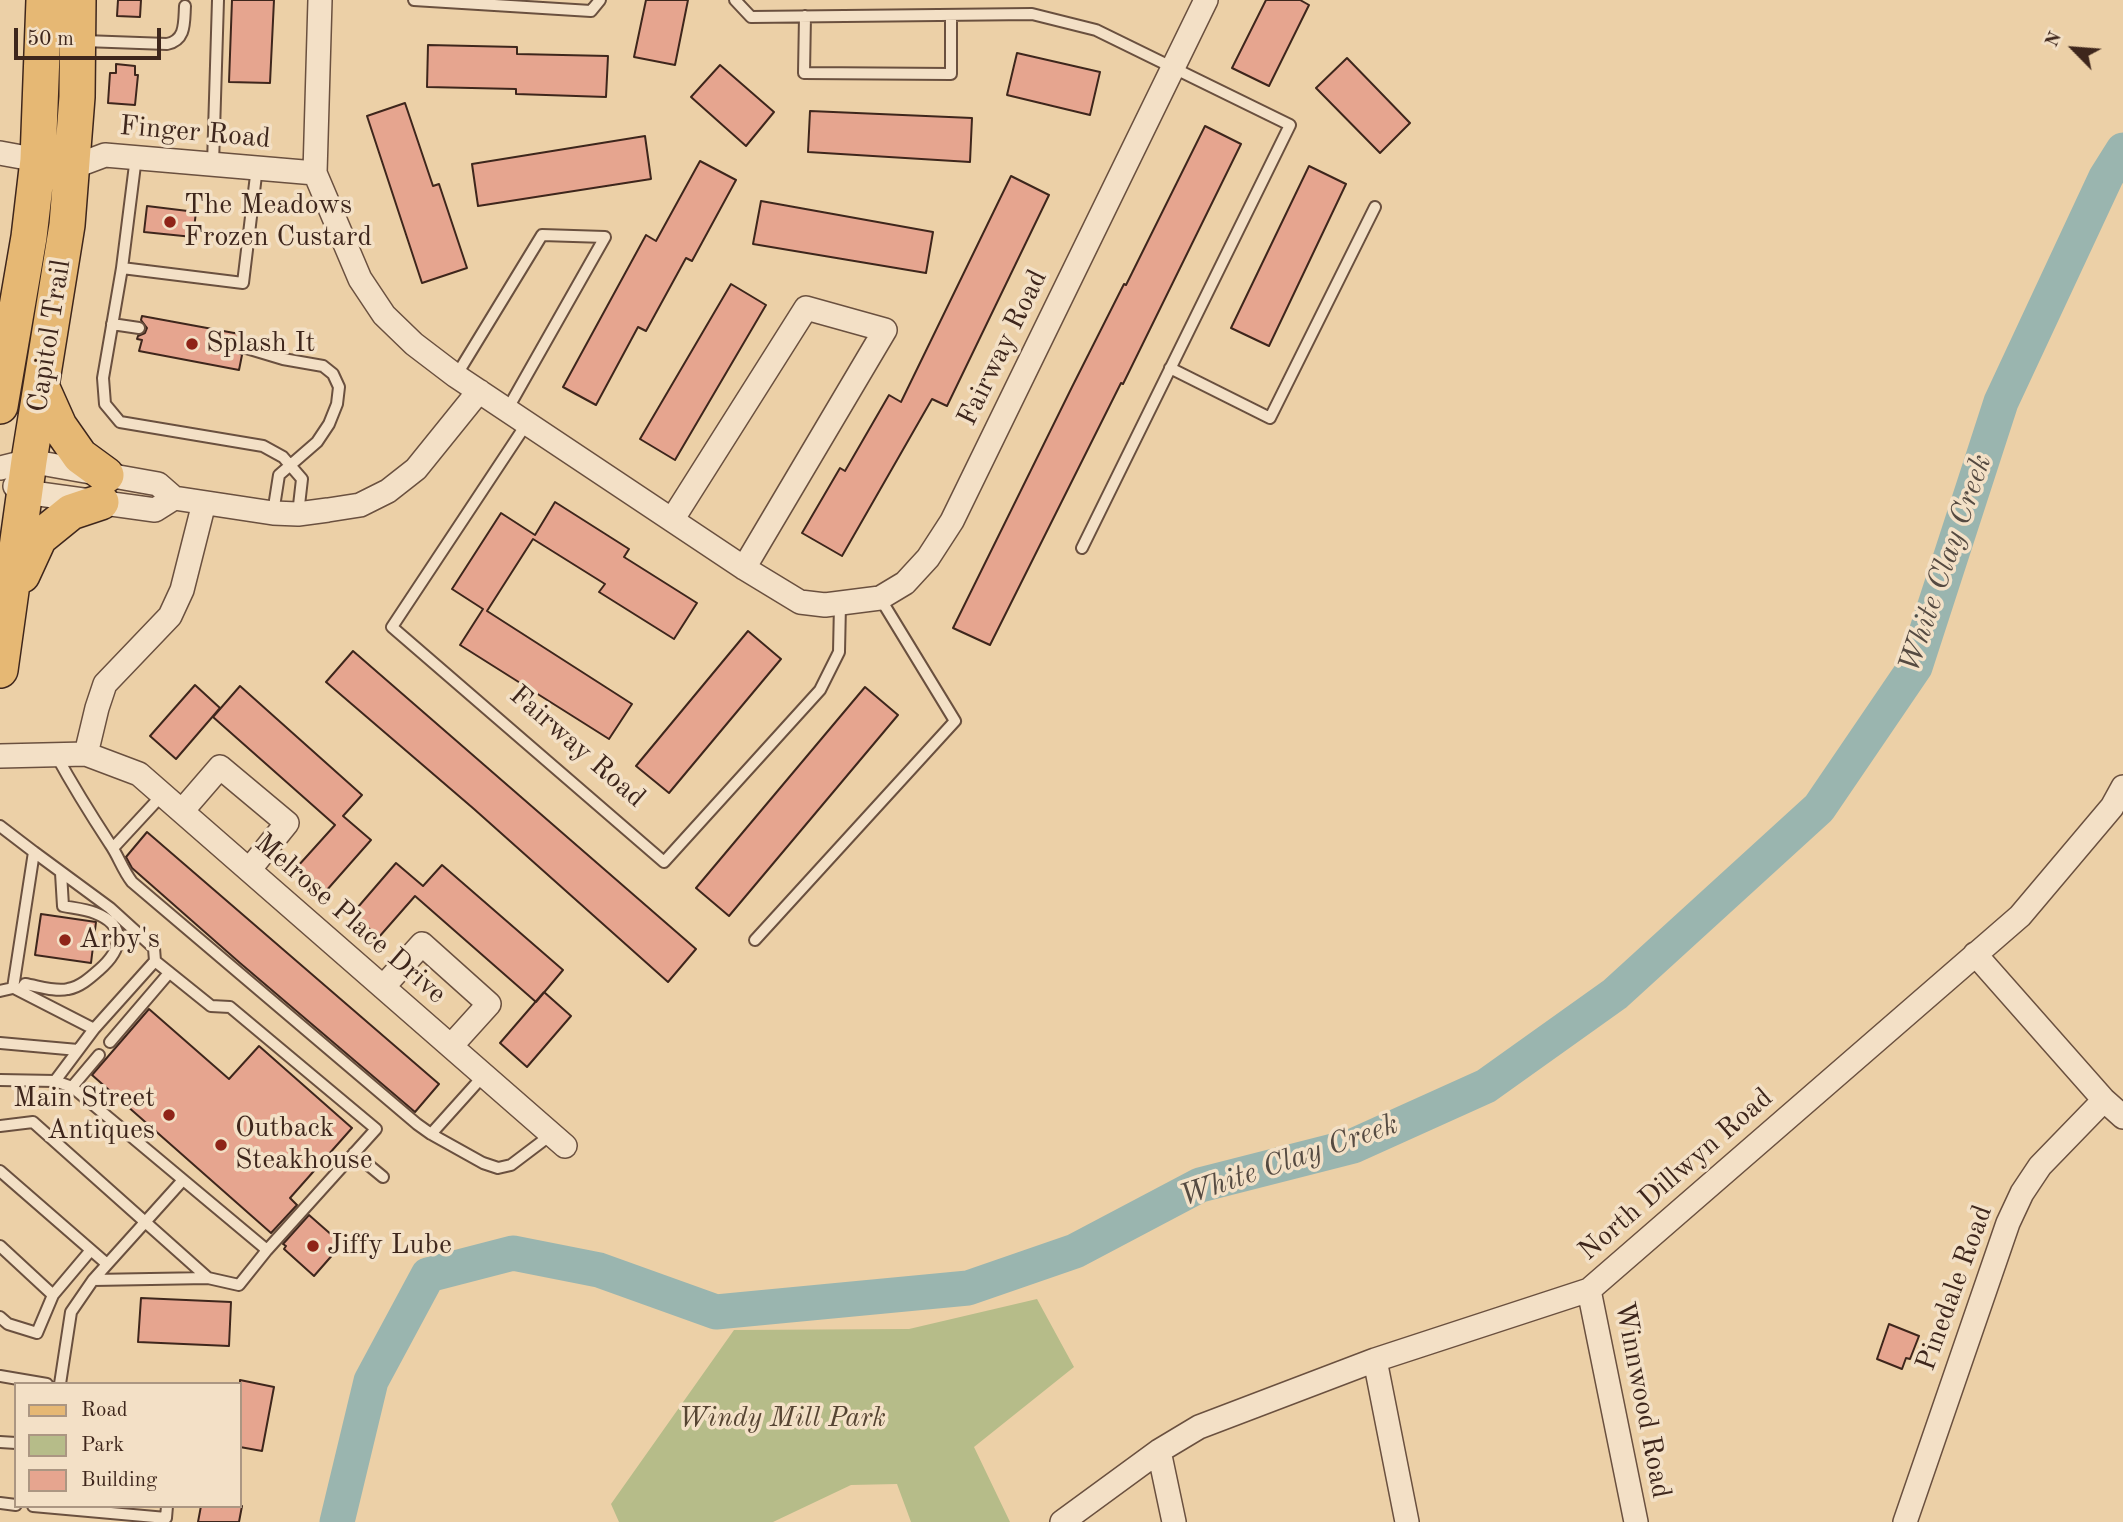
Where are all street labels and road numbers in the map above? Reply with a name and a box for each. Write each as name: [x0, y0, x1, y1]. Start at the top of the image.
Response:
street label: Finger Road: [118, 110, 272, 156]
street label: Capitol Trail: [21, 257, 79, 415]
street label: Fairway Road: [951, 265, 1055, 431]
street label: Fairway Road: [502, 679, 652, 815]
street label: Melrose Place Drive: [247, 827, 453, 1011]
street label: North Dillwyn Road: [1572, 1082, 1780, 1268]
street label: Pinedale Road: [1910, 1201, 2000, 1375]
street label: Winnwood Road: [1606, 1299, 1678, 1501]

